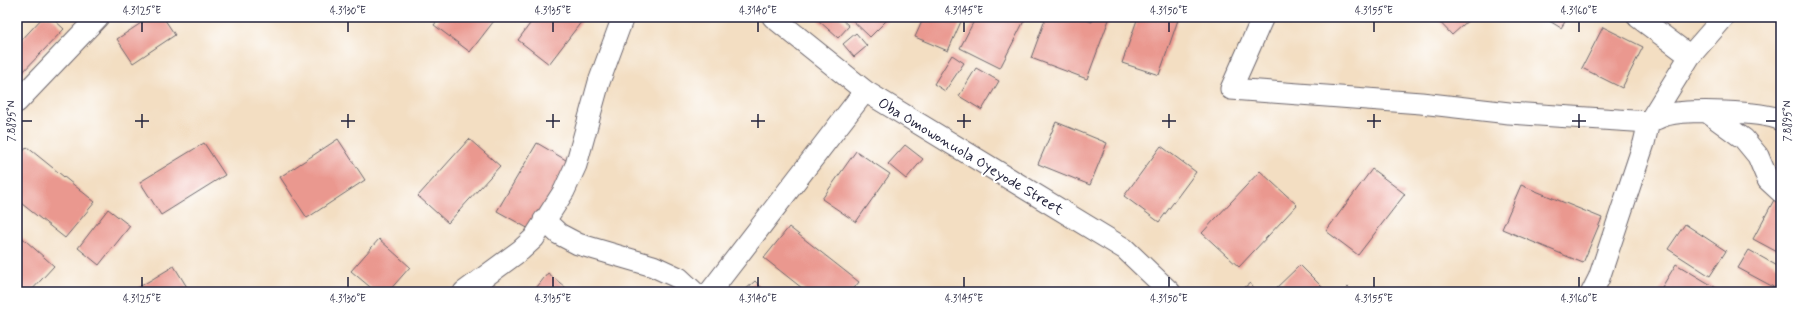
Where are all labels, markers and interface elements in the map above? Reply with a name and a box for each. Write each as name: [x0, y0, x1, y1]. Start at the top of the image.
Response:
text: 4.3125°E: [123, 4, 161, 18]
text: 4.3130°E: [330, 4, 366, 18]
text: 4.3135°E: [535, 4, 571, 18]
text: 4.3140°E: [739, 4, 777, 18]
text: 4.3145°E: [945, 4, 983, 18]
text: 4.3150°E: [1150, 4, 1188, 18]
text: 4.3155°E: [1355, 4, 1393, 18]
text: 4.3160°E: [1561, 4, 1597, 18]
street label: Oba Omowonuola Oyeyode Street: [874, 93, 1067, 220]
text: 7.8895°N: [5, 100, 19, 141]
text: 7.8895°N: [1781, 100, 1795, 141]
text: 4.3125°E: [123, 292, 161, 306]
text: 4.3130°E: [330, 292, 366, 306]
text: 4.3135°E: [535, 292, 571, 306]
text: 4.3140°E: [739, 292, 777, 306]
text: 4.3145°E: [945, 292, 983, 306]
text: 4.3150°E: [1150, 292, 1188, 306]
text: 4.3155°E: [1355, 292, 1393, 306]
text: 4.3160°E: [1561, 292, 1597, 306]

